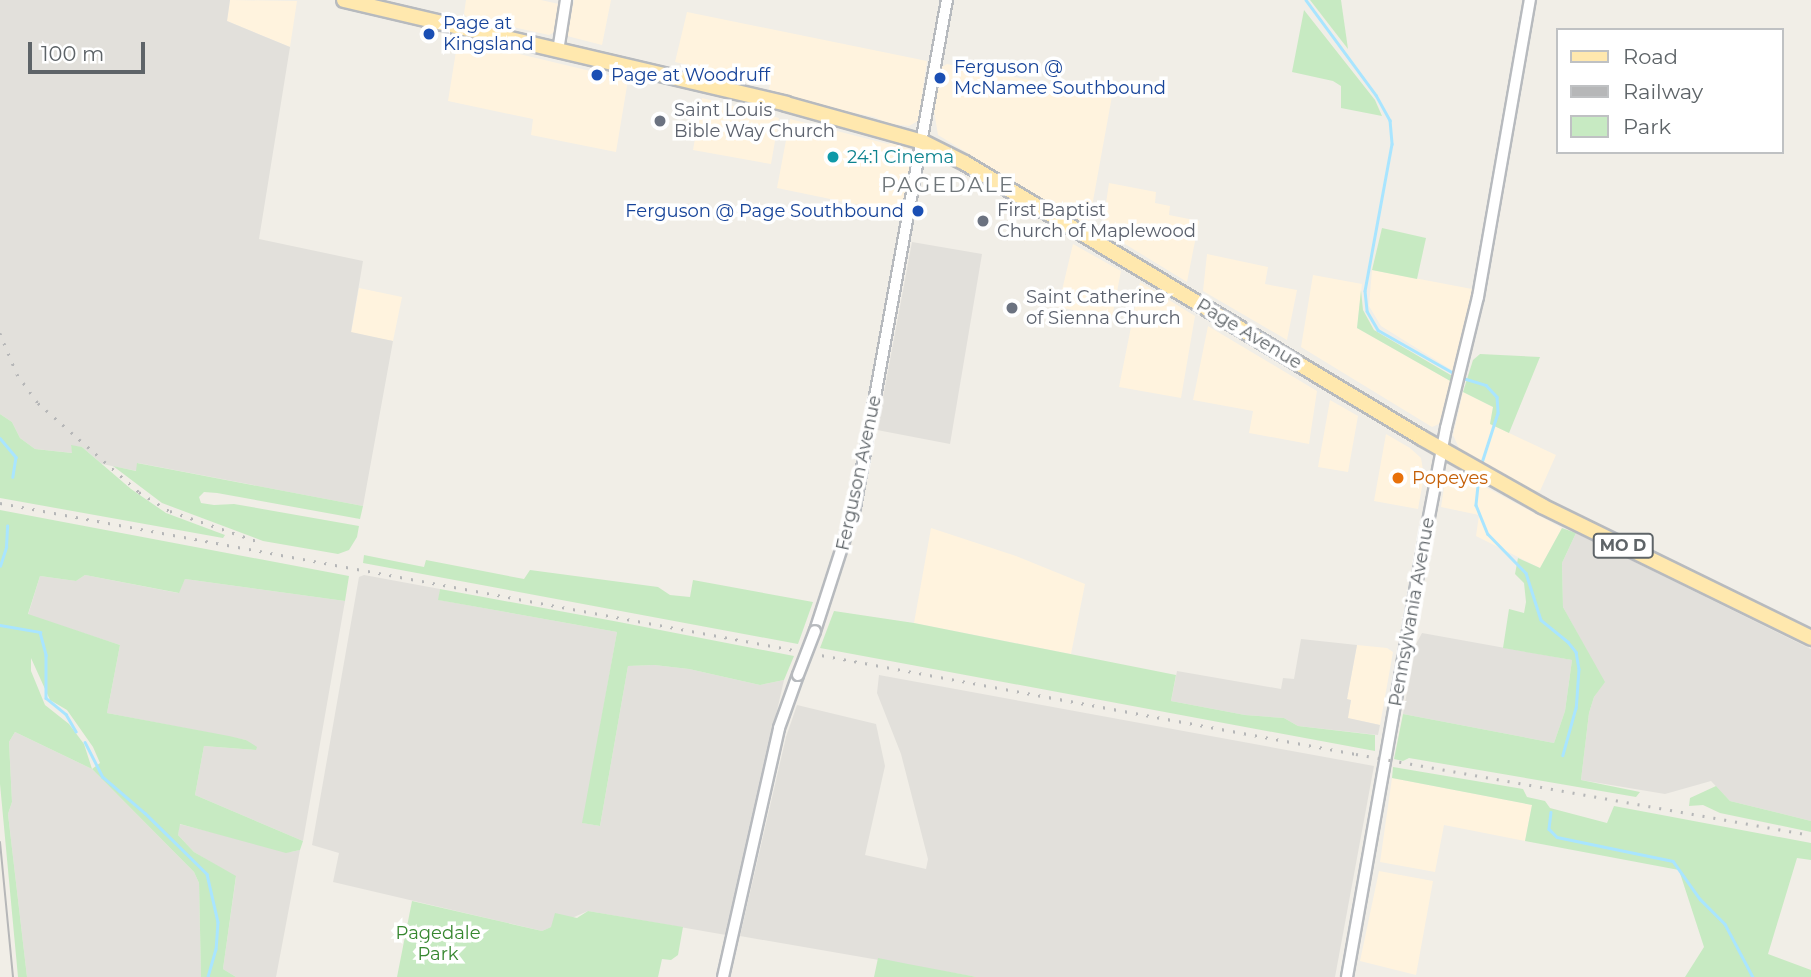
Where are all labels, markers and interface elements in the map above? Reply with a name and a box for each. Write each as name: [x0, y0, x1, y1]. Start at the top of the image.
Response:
place label: Page at Kingsland: [443, 13, 534, 56]
marker: Page at Kingsland: [421, 26, 437, 42]
scale bar: [32, 28, 149, 72]
legend: [1556, 28, 1783, 154]
text: 100 m: [41, 41, 104, 66]
text: Road: [1623, 44, 1678, 69]
place label: Ferguson @ McNamee Southbound: [954, 57, 1166, 100]
place label: Page at Woodruff: [611, 64, 770, 86]
marker: Page at Woodruff: [589, 67, 605, 83]
marker: Ferguson @ McNamee Southbound: [932, 70, 948, 86]
text: Railway: [1623, 79, 1703, 104]
place label: Saint Louis Bible Way Church: [674, 100, 835, 142]
marker: Saint Louis Bible Way Church: [652, 113, 668, 129]
text: Park: [1623, 114, 1671, 139]
place label: 24:1 Cinema: [847, 146, 954, 168]
marker: 24:1 Cinema: [825, 149, 841, 165]
district label: PAGEDALE: [882, 172, 1014, 198]
place label: Ferguson @ Page Southbound: [625, 200, 904, 222]
place label: First Baptist Church of Maplewood: [997, 200, 1196, 242]
marker: Ferguson @ Page Southbound: [910, 203, 926, 219]
marker: First Baptist Church of Maplewood: [975, 213, 991, 229]
place label: Saint Catherine of Sienna Church: [1026, 287, 1181, 330]
street label: Page Avenue: [1192, 294, 1306, 374]
marker: Saint Catherine of Sienna Church: [1004, 300, 1020, 316]
street label: Ferguson Avenue: [832, 393, 886, 553]
place label: Popeyes: [1412, 467, 1488, 489]
marker: Popeyes: [1390, 470, 1406, 486]
street label: Pennsylvania Avenue: [1385, 516, 1439, 708]
road number: MO D: [1592, 534, 1654, 558]
park label: Pagedale Park: [395, 923, 481, 965]

